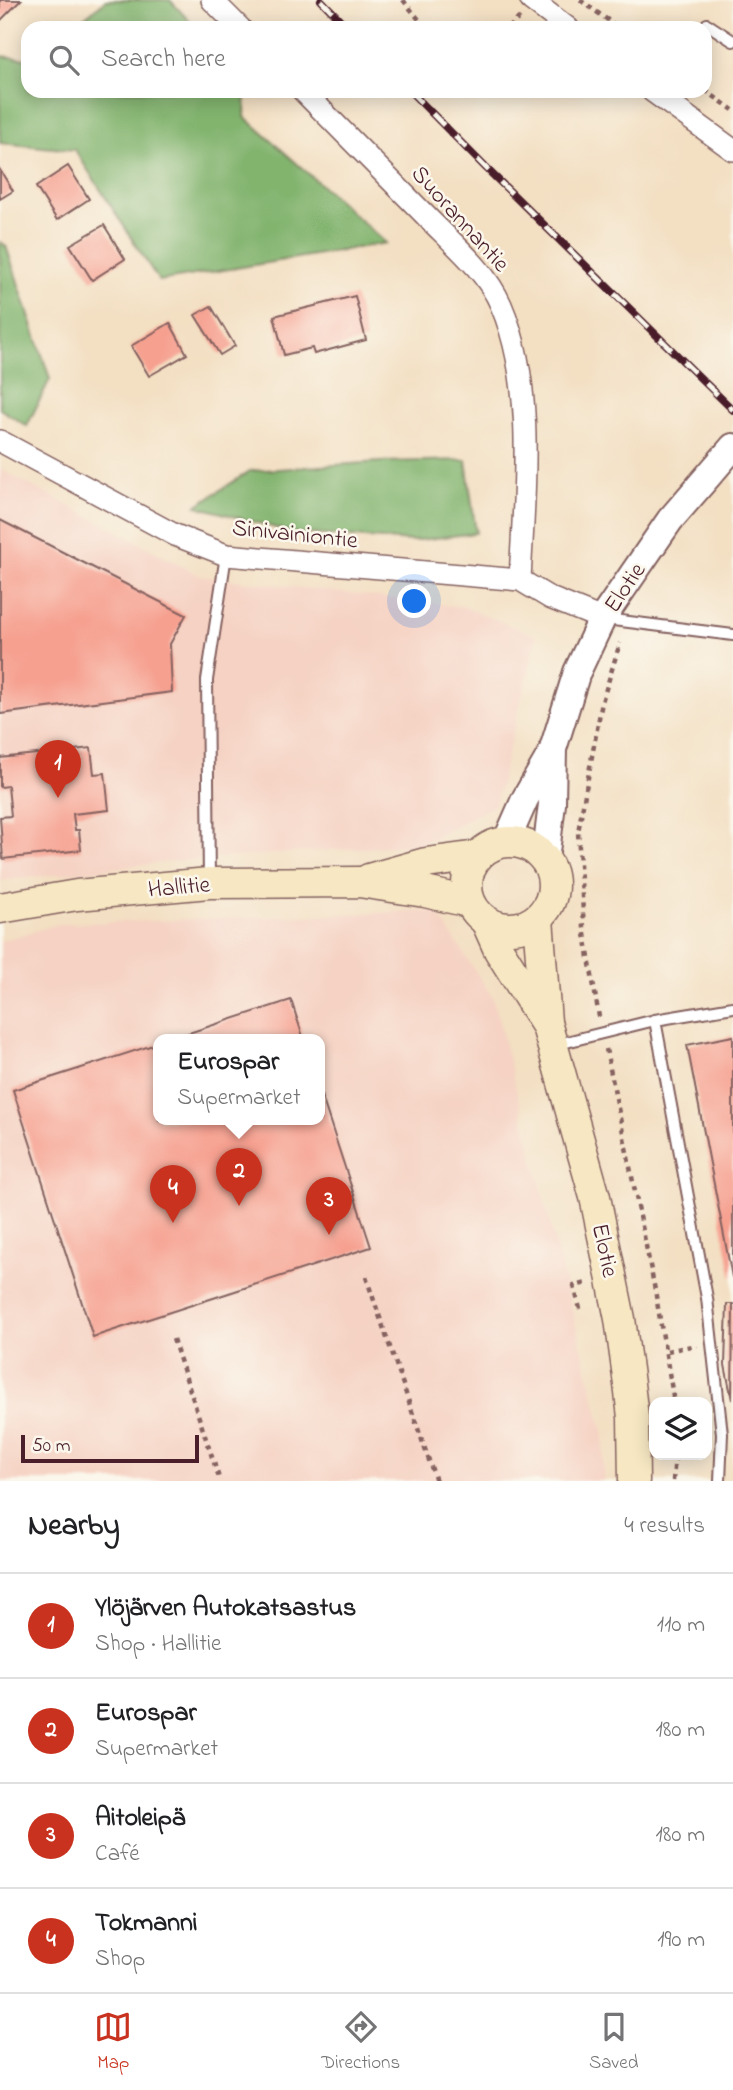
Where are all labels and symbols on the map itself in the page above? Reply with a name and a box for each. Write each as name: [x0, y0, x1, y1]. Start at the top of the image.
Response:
street label: Suorannantie: [401, 158, 517, 281]
street label: Sinivainiontie: [230, 511, 359, 560]
street label: Elotie: [596, 556, 656, 621]
your location: [397, 584, 431, 618]
pin: 1: [35, 740, 81, 798]
street label: Hallitie: [147, 868, 212, 909]
pin: 2: [216, 1148, 262, 1206]
pin: 4: [150, 1165, 196, 1223]
pin: 3: [306, 1177, 352, 1235]
street label: Elotie: [581, 1220, 626, 1281]
scale bar: [21, 1432, 200, 1464]

